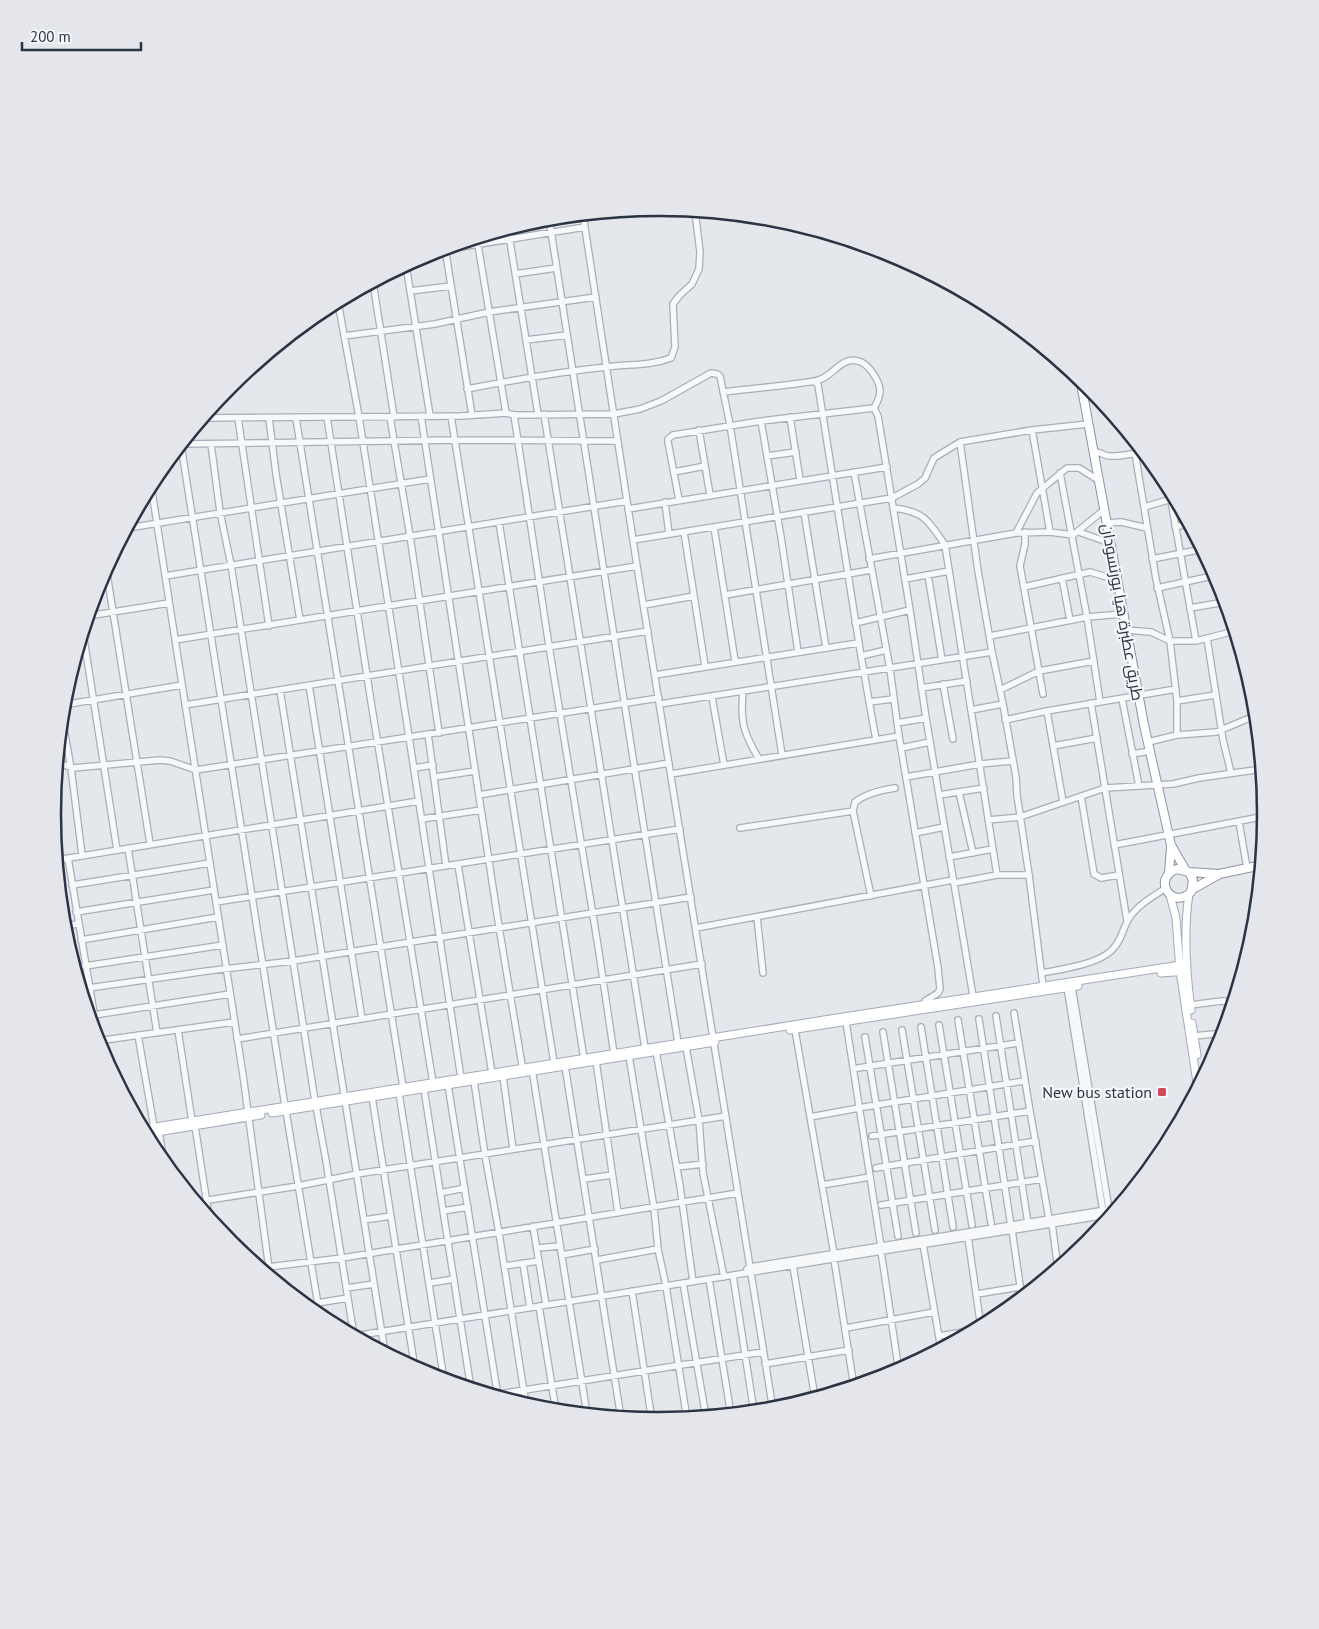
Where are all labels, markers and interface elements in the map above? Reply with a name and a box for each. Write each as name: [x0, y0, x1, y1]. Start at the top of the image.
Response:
scale bar: [22, 20, 141, 52]
text: 200 m: [30, 27, 71, 46]
street label: طريق عطبرة هيا بورتسودان: [1097, 522, 1148, 702]
place label: New bus station: [1042, 1082, 1152, 1102]
marker: New bus station: [1156, 1086, 1168, 1098]

